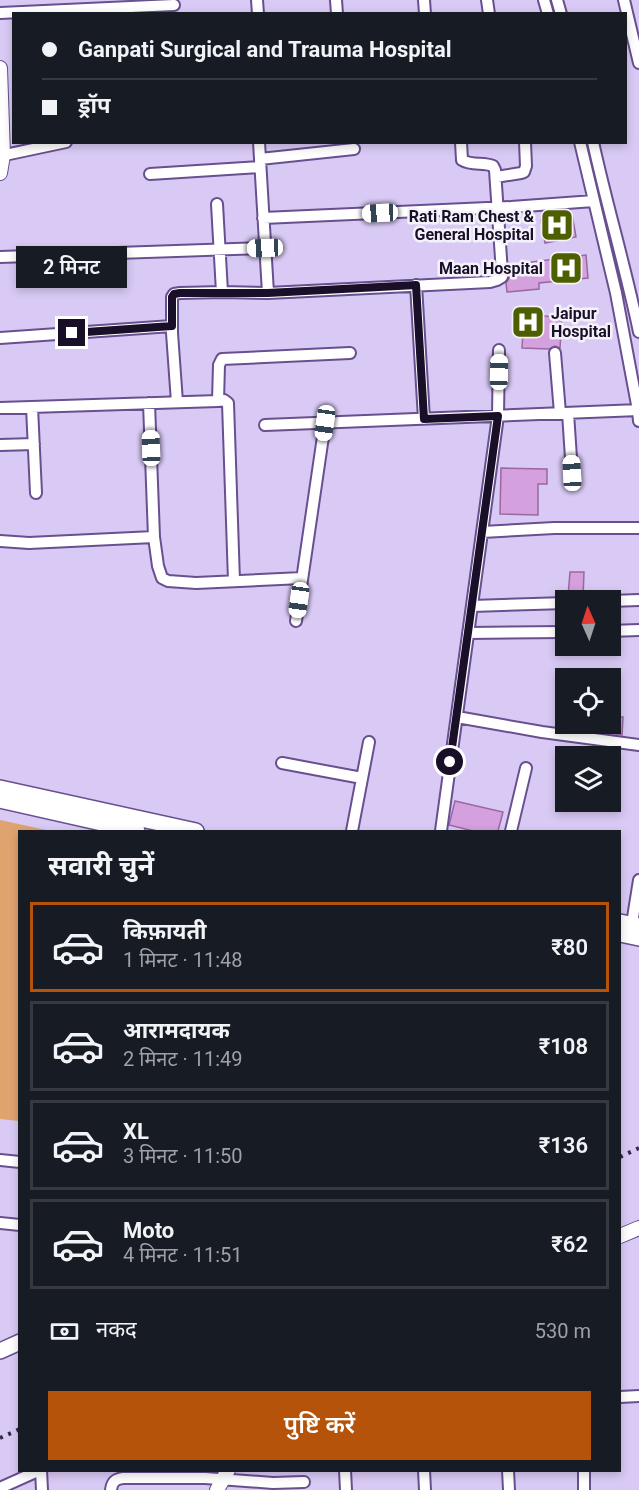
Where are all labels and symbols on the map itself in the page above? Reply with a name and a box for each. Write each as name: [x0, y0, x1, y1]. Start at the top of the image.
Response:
car: [362, 203, 398, 223]
place label: Rati Ram Chest & General Hospital: [409, 207, 534, 244]
hospital icon: Rati Ram Chest & General Hospital: [539, 207, 575, 243]
car: [247, 238, 283, 258]
callout: 2 मिनट: [16, 246, 128, 288]
hospital icon: Maan Hospital: [548, 250, 584, 286]
place label: Maan Hospital: [439, 259, 543, 278]
hospital icon: Jaipur Hospital: [510, 304, 546, 340]
place label: Jaipur Hospital: [551, 304, 611, 341]
route end: [58, 319, 85, 346]
car: [490, 354, 508, 390]
car: [314, 404, 336, 442]
car: [141, 430, 161, 466]
car: [562, 455, 582, 491]
car: [288, 581, 310, 619]
north arrow: [555, 590, 621, 656]
route start: [436, 748, 463, 775]

